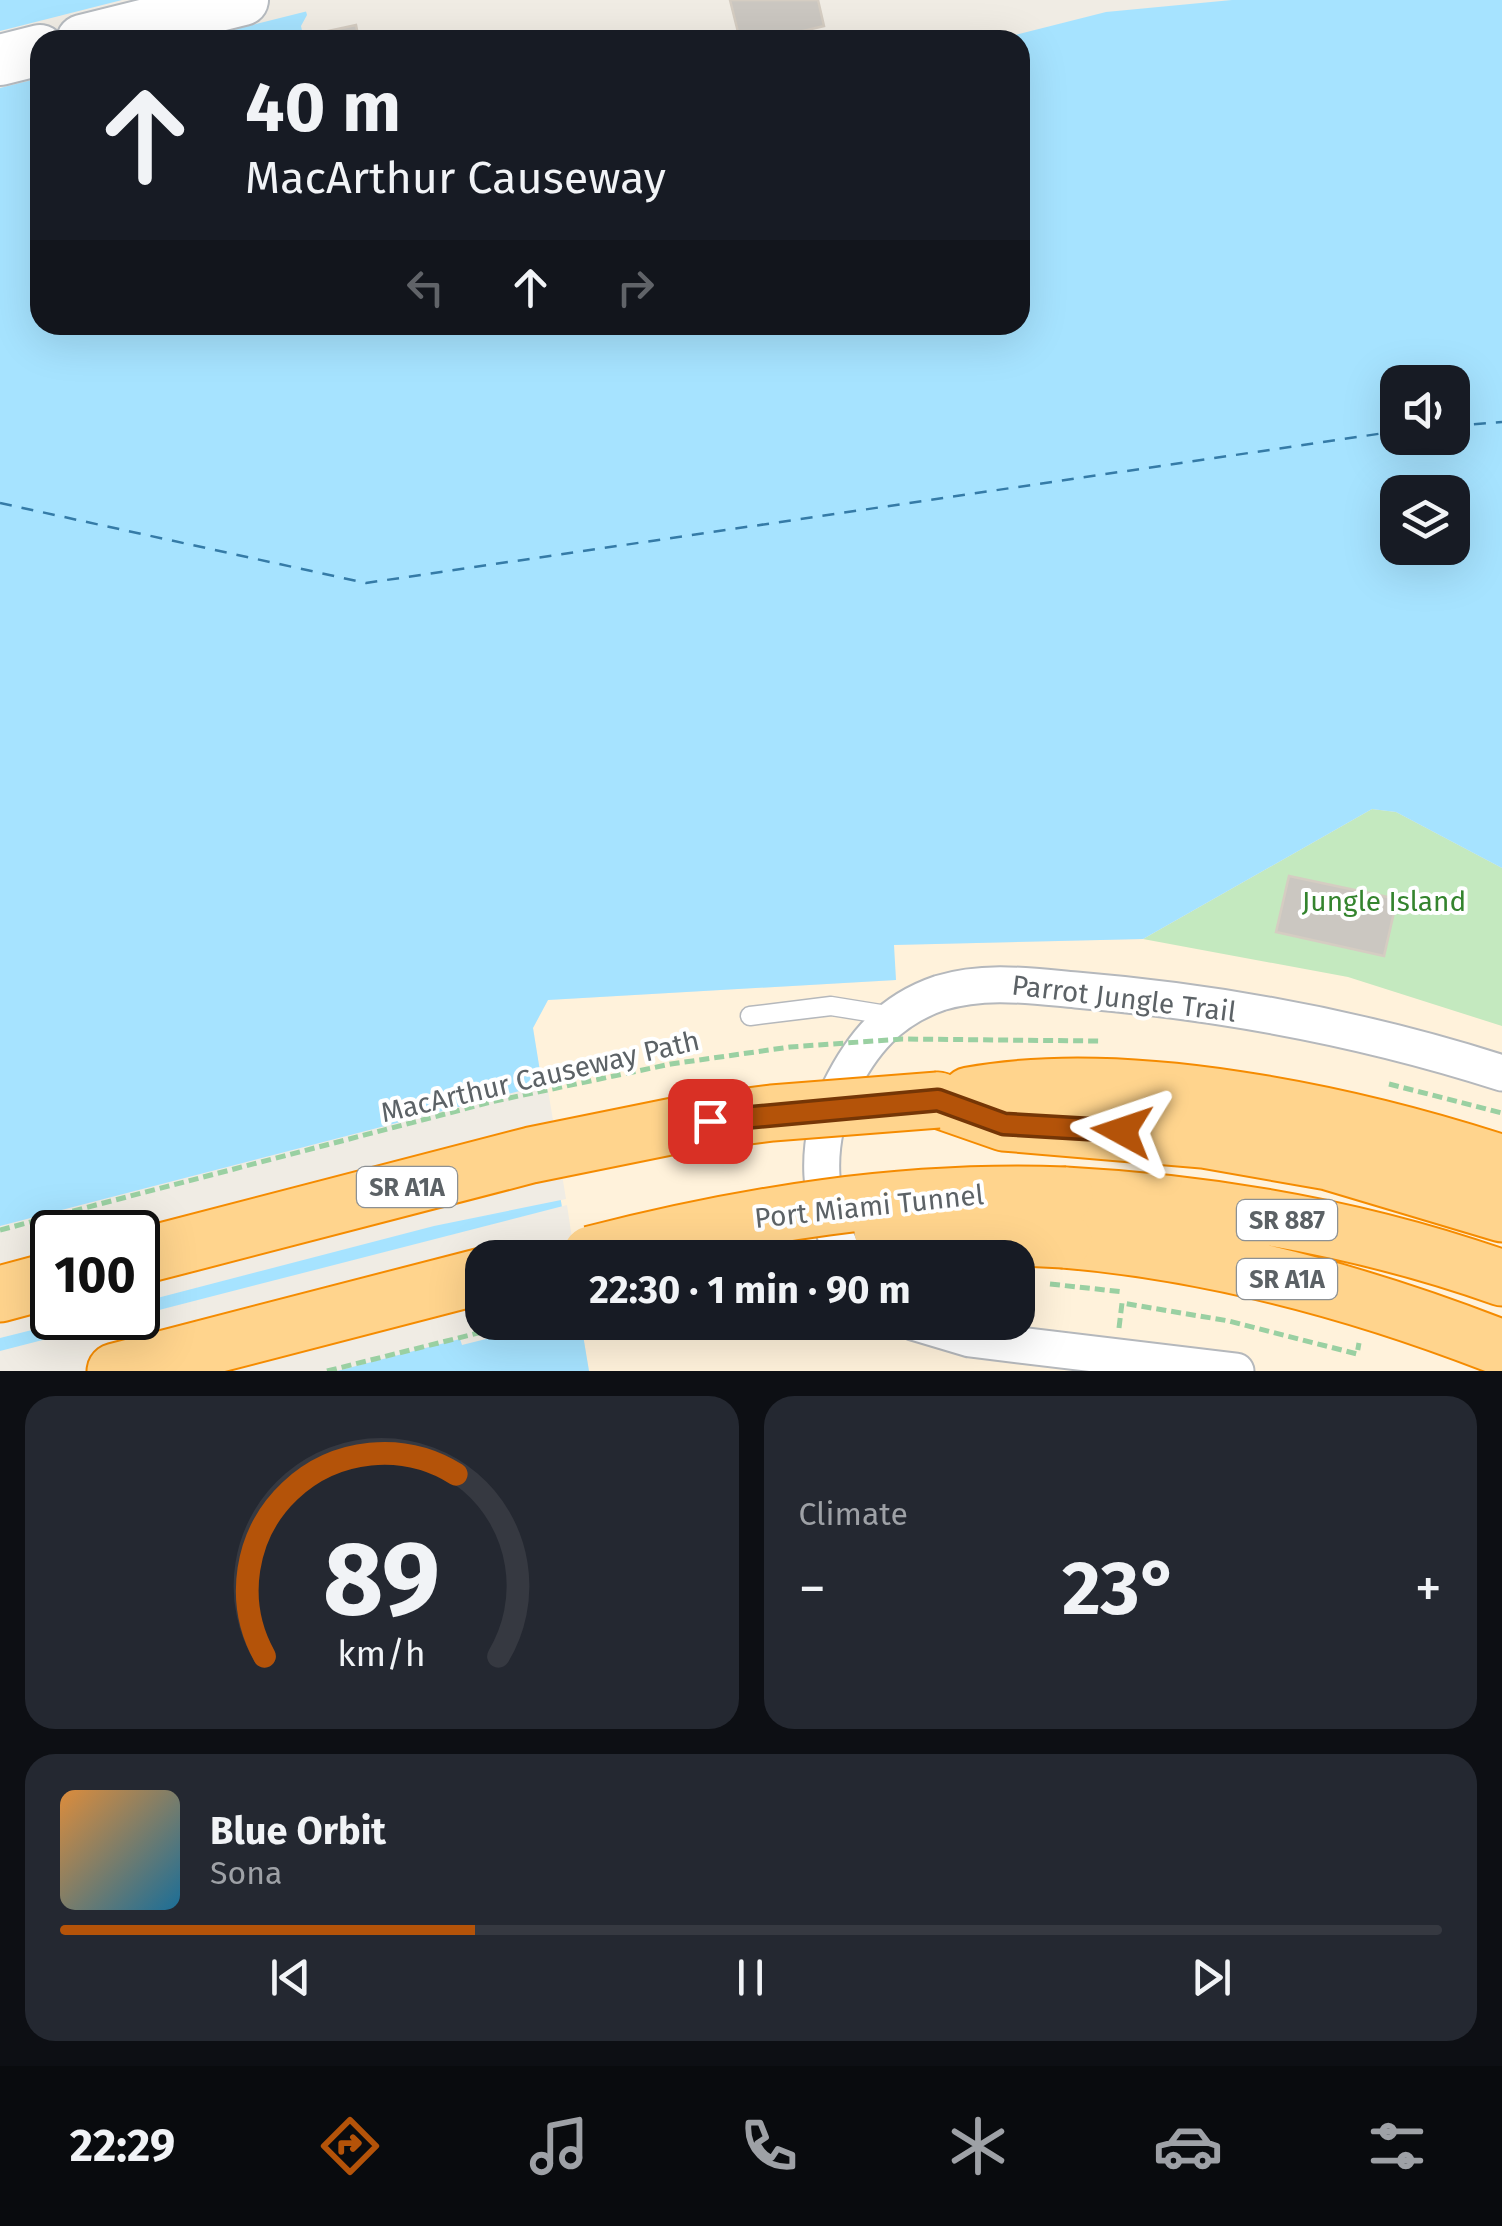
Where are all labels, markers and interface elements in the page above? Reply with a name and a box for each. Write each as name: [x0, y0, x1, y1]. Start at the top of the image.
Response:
text: 40 m: [245, 66, 401, 150]
icon: ahead: [80, 70, 210, 200]
text: MacArthur Causeway: [245, 151, 666, 205]
icon: left: [398, 260, 453, 315]
icon: ahead: [503, 260, 558, 315]
icon: right: [608, 260, 663, 315]
map controls: [1380, 365, 1470, 565]
button: sound: [1380, 365, 1470, 455]
button: layers: [1380, 475, 1470, 565]
park label: Jungle Island: [1302, 885, 1466, 918]
street label: Parrot Jungle Trail: [1010, 968, 1238, 1029]
street label: MacArthur Causeway Path: [378, 1024, 703, 1129]
pin: [668, 1079, 753, 1164]
position arrow: [1070, 1079, 1174, 1183]
icon: arrive: [683, 1094, 738, 1149]
road number: SR A1A: [357, 1167, 457, 1207]
street label: Port Miami Tunnel: [753, 1178, 985, 1235]
road number: SR 887: [1237, 1200, 1337, 1240]
speed limit sign: 100: [30, 1210, 160, 1340]
road number: SR A1A: [1237, 1259, 1337, 1299]
text: 22:30 · 1 min · 90 m: [589, 1267, 911, 1313]
text: Climate: [799, 1495, 908, 1533]
text: 89: [323, 1517, 440, 1642]
text: 23°: [1062, 1544, 1179, 1634]
text: −: [799, 1556, 826, 1622]
text: +: [1415, 1556, 1442, 1622]
text: km/h: [338, 1633, 426, 1675]
text: Blue Orbit: [210, 1808, 386, 1854]
text: Sona: [210, 1854, 282, 1892]
icon: previous: [263, 1950, 318, 2005]
icon: pause: [723, 1950, 778, 2005]
icon: next: [1184, 1950, 1239, 2005]
icon: directions: [315, 2111, 385, 2181]
icon: music: [524, 2111, 594, 2181]
icon: phone: [734, 2111, 804, 2181]
icon: climate: [943, 2111, 1013, 2181]
icon: car: [1153, 2111, 1223, 2181]
icon: filters: [1362, 2111, 1432, 2181]
text: 22:29: [70, 2119, 175, 2173]

